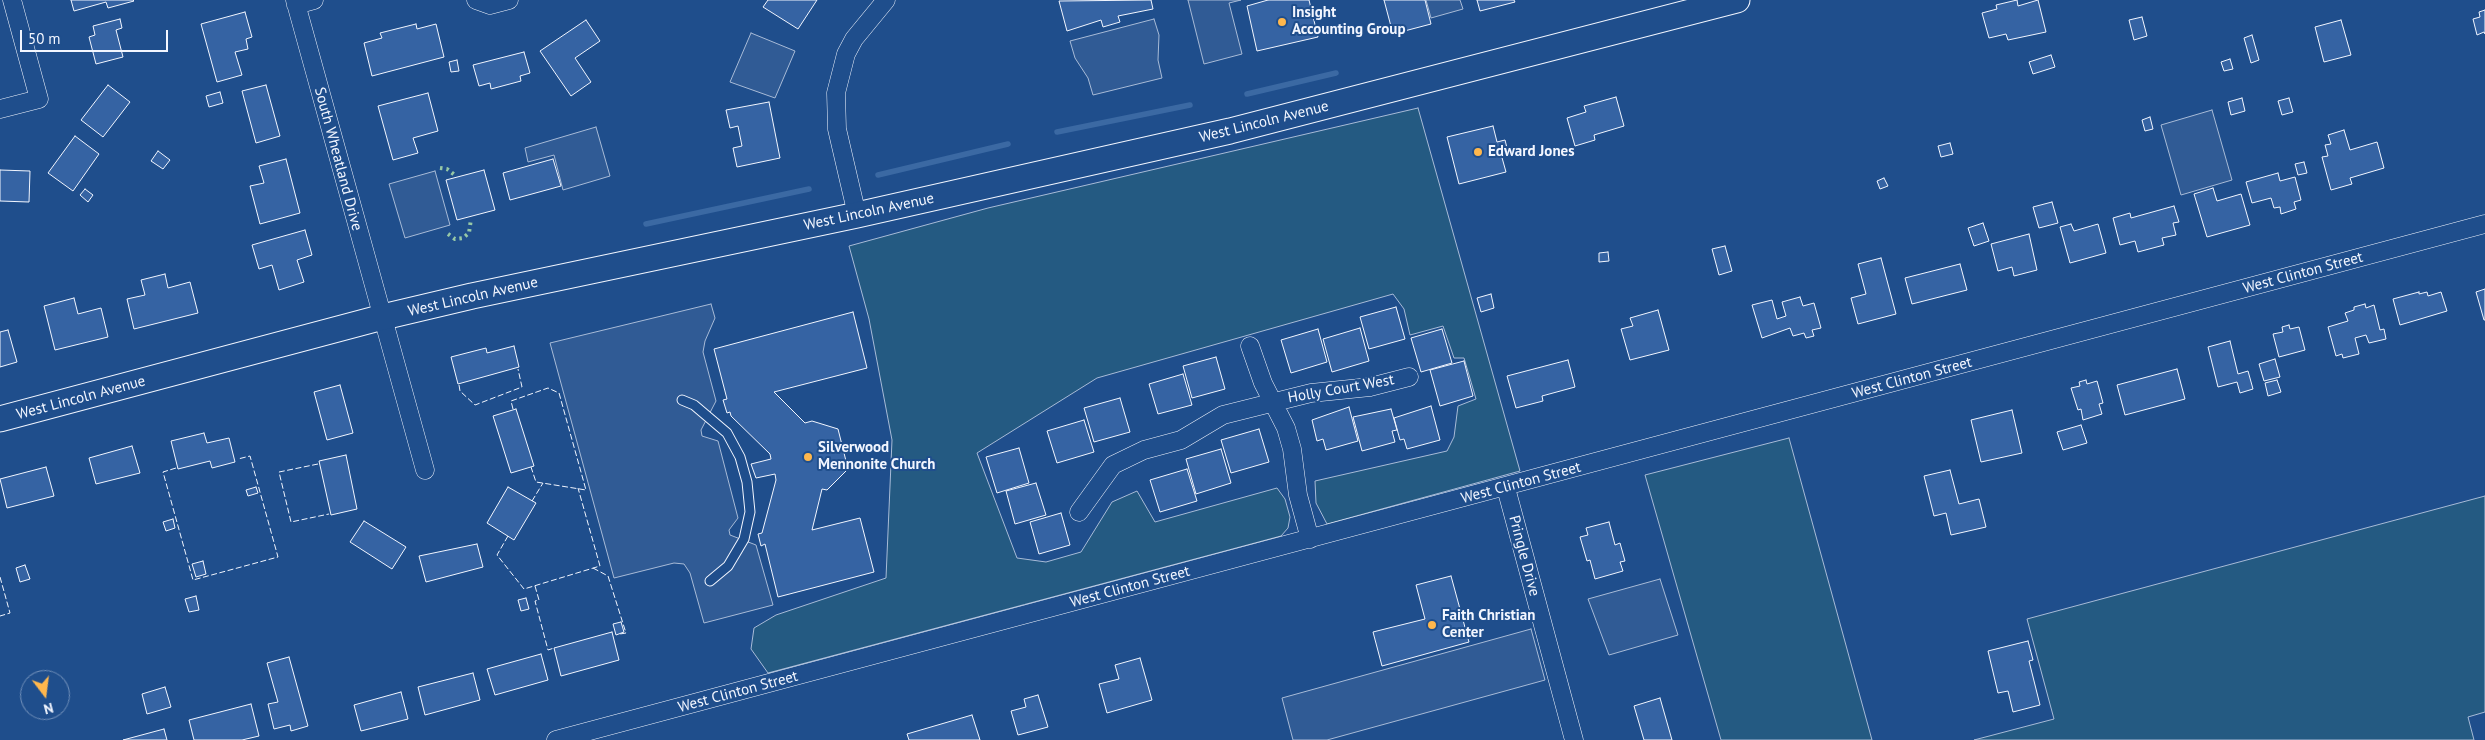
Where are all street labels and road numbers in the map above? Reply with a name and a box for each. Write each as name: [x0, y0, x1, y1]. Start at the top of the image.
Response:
street label: South Wheatland Drive: [310, 85, 366, 233]
street label: West Lincoln Avenue: [1197, 97, 1331, 147]
street label: West Lincoln Avenue: [802, 189, 936, 235]
street label: West Clinton Street: [2241, 248, 2365, 298]
street label: West Lincoln Avenue: [406, 273, 540, 321]
street label: West Clinton Street: [1850, 353, 1974, 403]
street label: Holly Court West: [1287, 371, 1395, 407]
street label: West Lincoln Avenue: [15, 372, 147, 424]
street label: West Clinton Street: [1459, 458, 1583, 508]
street label: Pringle Drive: [1505, 514, 1543, 598]
street label: West Clinton Street: [1068, 562, 1192, 612]
street label: West Clinton Street: [676, 667, 800, 717]

